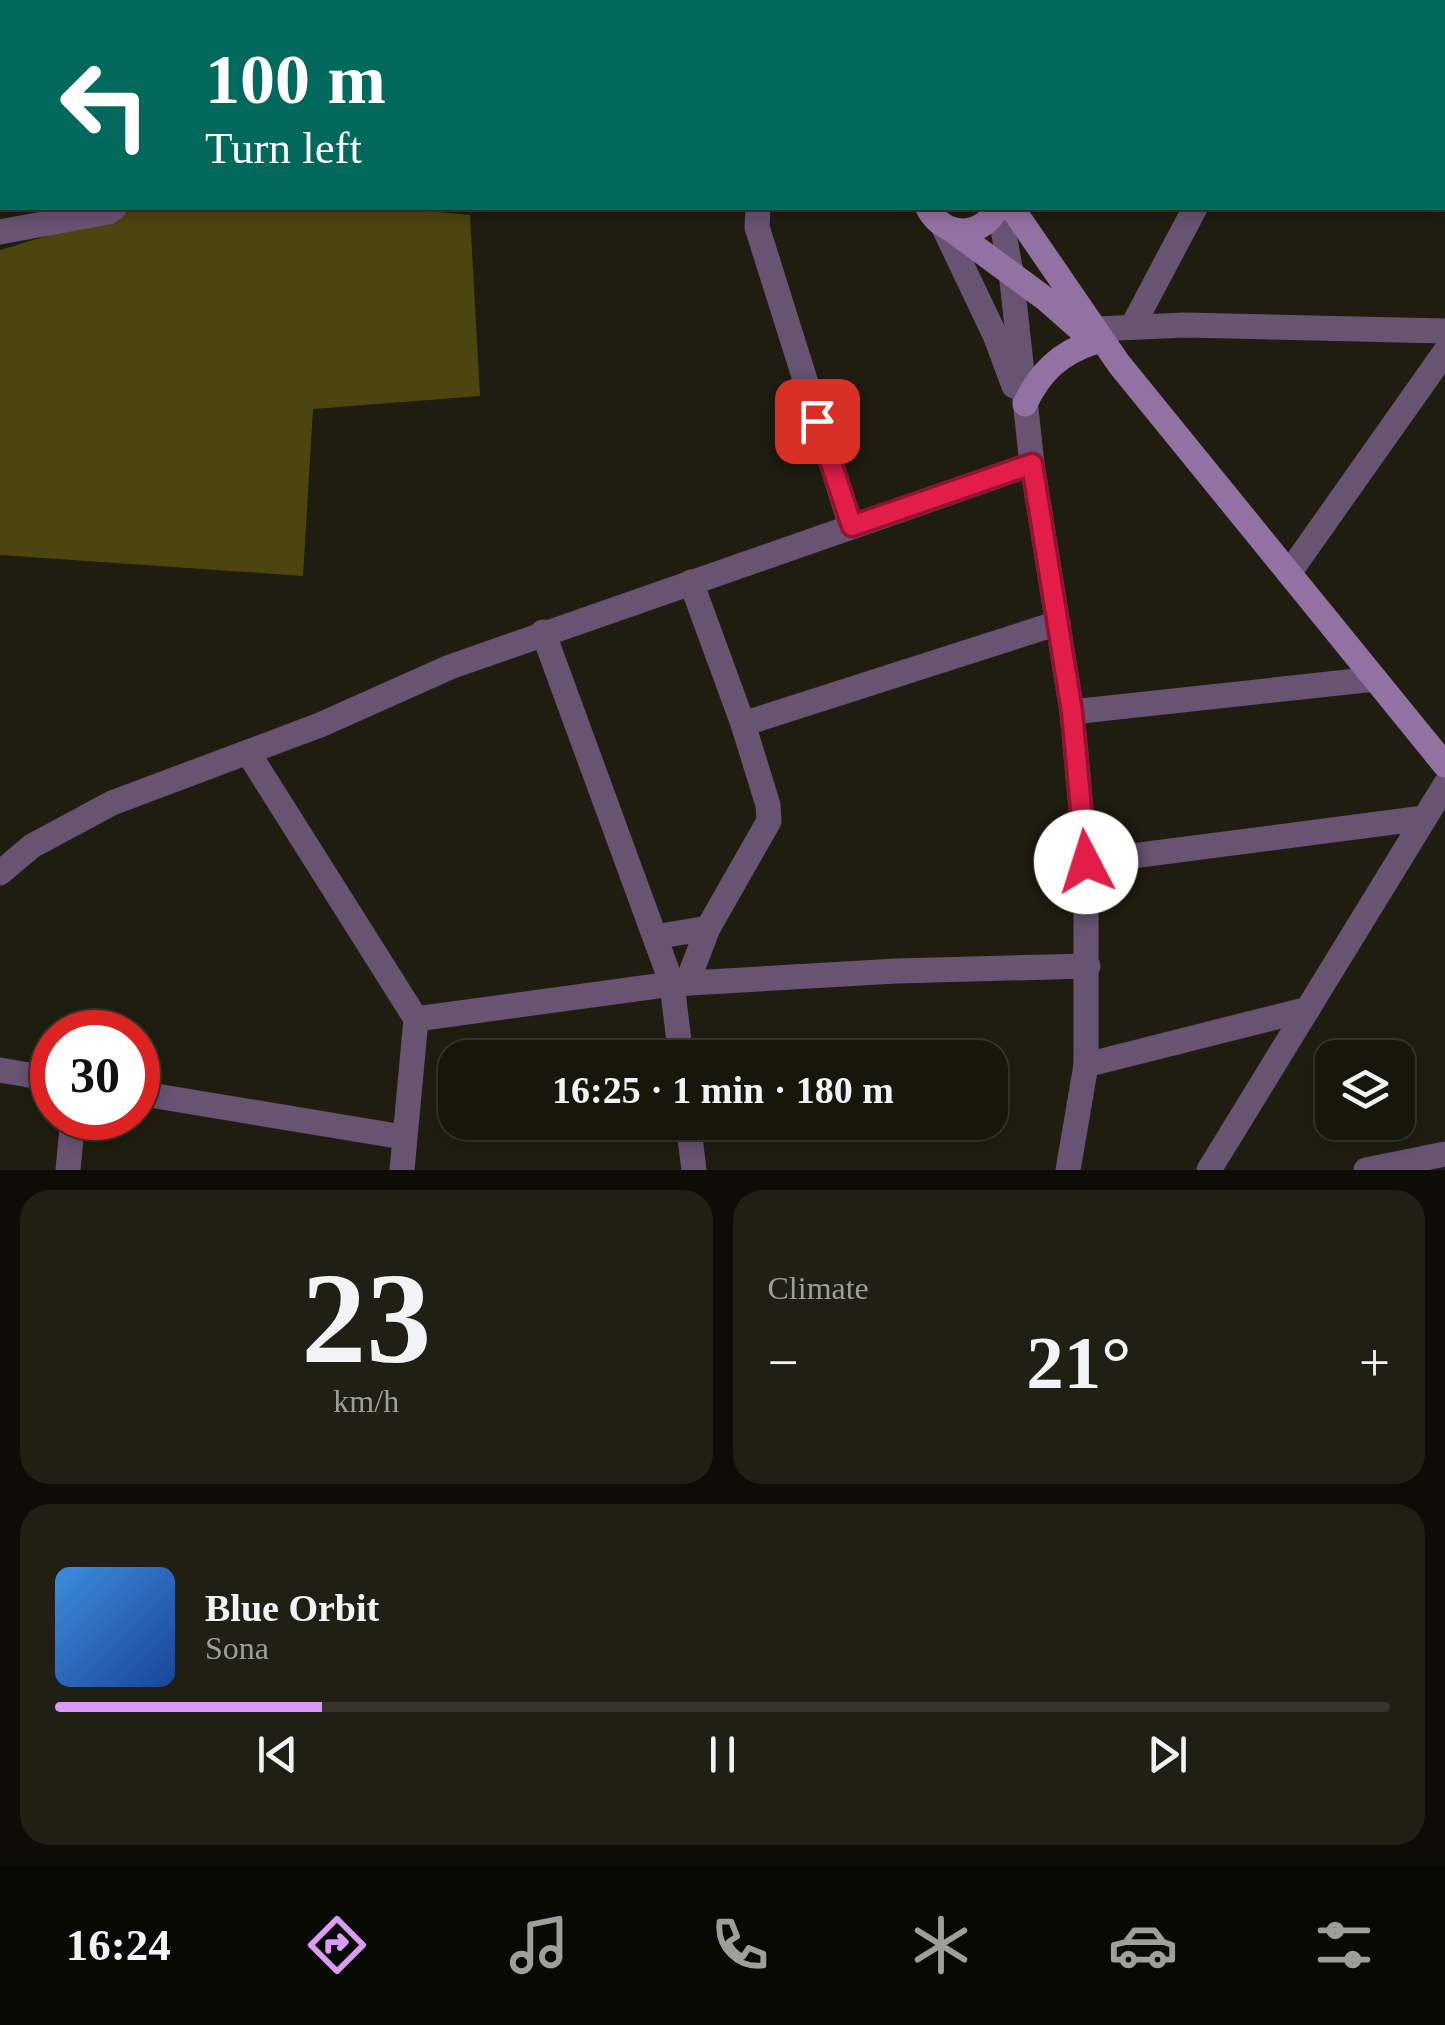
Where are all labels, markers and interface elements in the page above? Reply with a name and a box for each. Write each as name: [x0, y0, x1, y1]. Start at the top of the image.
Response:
icon: left: [40, 40, 170, 170]
text: 100 m: [205, 41, 386, 118]
text: Turn left: [205, 123, 362, 173]
pin: [775, 379, 860, 464]
icon: arrive: [790, 394, 845, 449]
position arrow: [1034, 810, 1138, 914]
speed limit sign: 30: [30, 1010, 160, 1140]
map controls: [1315, 1040, 1415, 1140]
button: layers: [1315, 1040, 1415, 1140]
text: 16:25 · 1 min · 180 m: [552, 1069, 894, 1111]
text: 23: [301, 1246, 431, 1390]
text: Climate: [768, 1270, 869, 1306]
text: 21°: [1026, 1321, 1131, 1404]
text: −: [768, 1332, 799, 1393]
text: +: [1359, 1332, 1390, 1393]
text: km/h: [333, 1383, 399, 1419]
text: Blue Orbit: [205, 1587, 379, 1629]
text: Sona: [205, 1630, 269, 1666]
icon: previous: [250, 1727, 305, 1782]
icon: pause: [695, 1727, 750, 1782]
icon: next: [1140, 1727, 1195, 1782]
icon: directions: [302, 1910, 372, 1980]
icon: music: [504, 1910, 574, 1980]
icon: phone: [705, 1910, 775, 1980]
icon: climate: [906, 1910, 976, 1980]
icon: car: [1108, 1910, 1178, 1980]
icon: filters: [1309, 1910, 1379, 1980]
text: 16:24: [66, 1920, 171, 1970]

